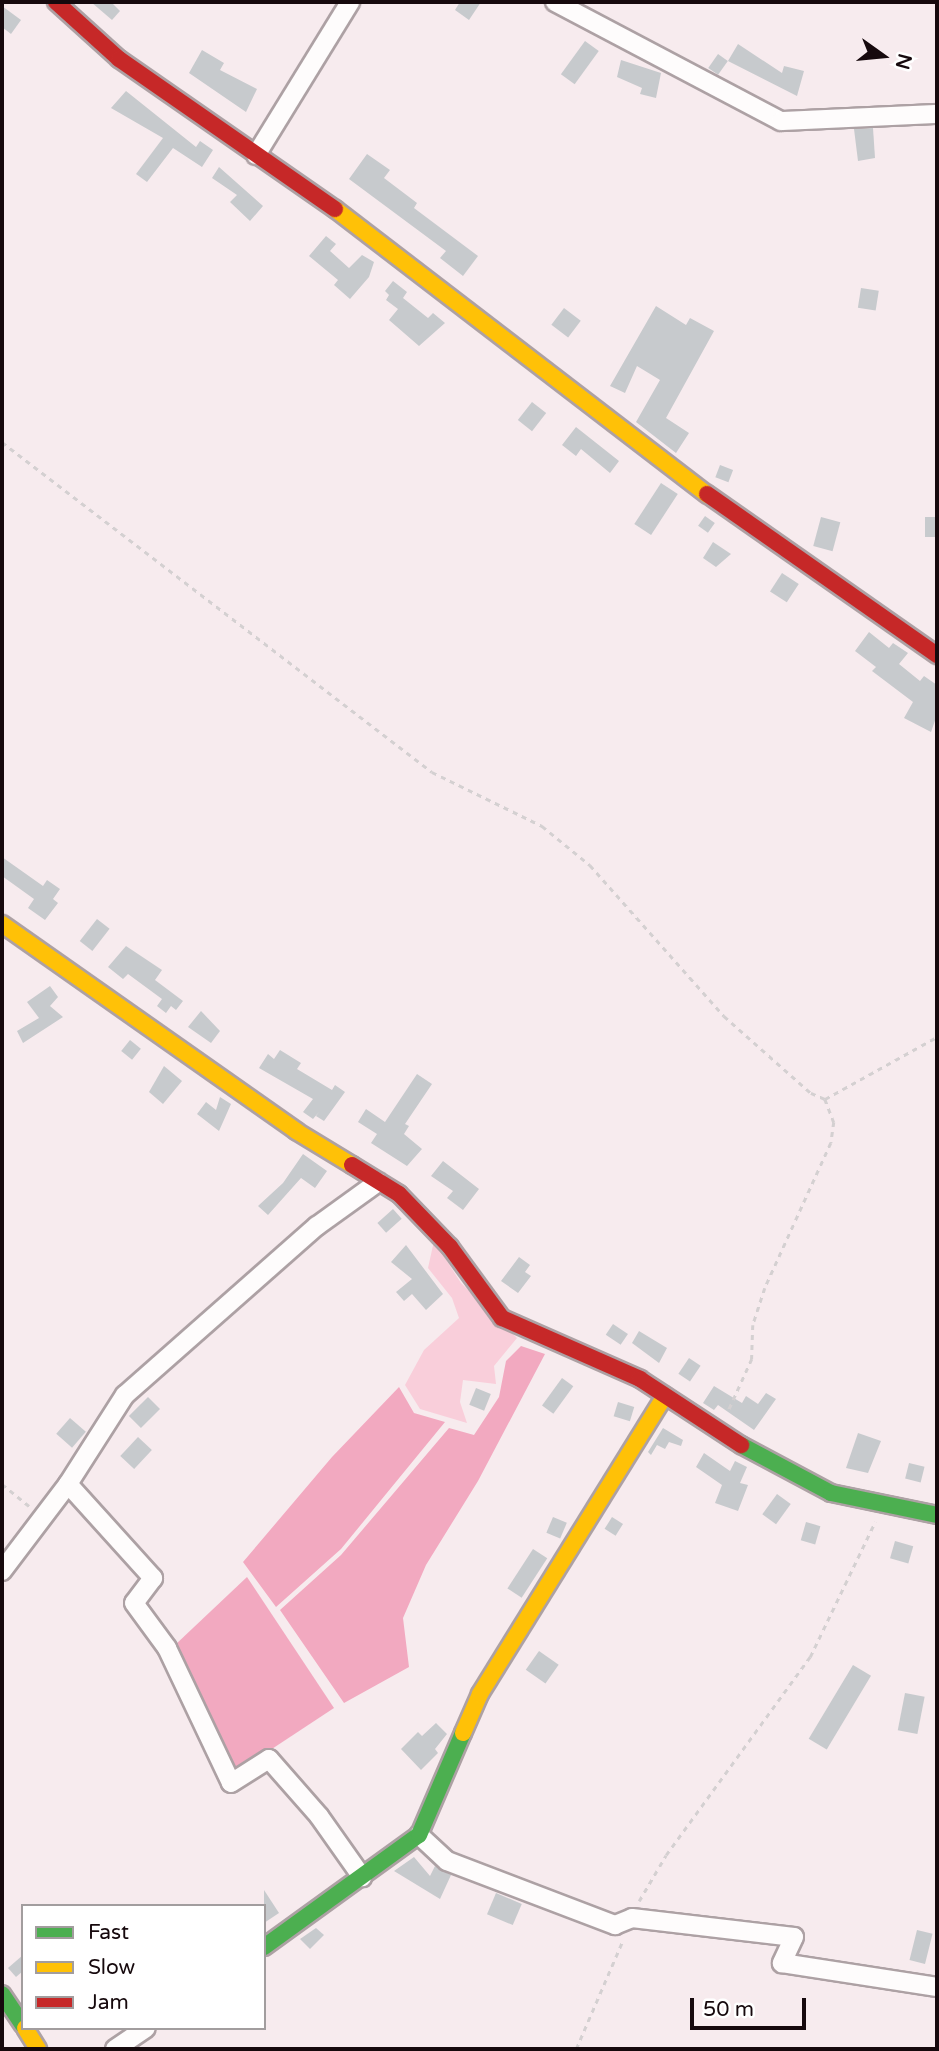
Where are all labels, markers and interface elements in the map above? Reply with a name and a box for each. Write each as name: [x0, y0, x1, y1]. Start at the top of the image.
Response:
north arrow: [848, 21, 918, 91]
text: N: [891, 51, 916, 72]
legend: [21, 1904, 266, 2030]
text: Fast: [88, 1920, 129, 1945]
text: Slow: [88, 1955, 135, 1980]
scale bar: [694, 1984, 810, 2028]
text: Jam: [88, 1990, 129, 2015]
text: 50 m: [703, 1997, 754, 2022]

